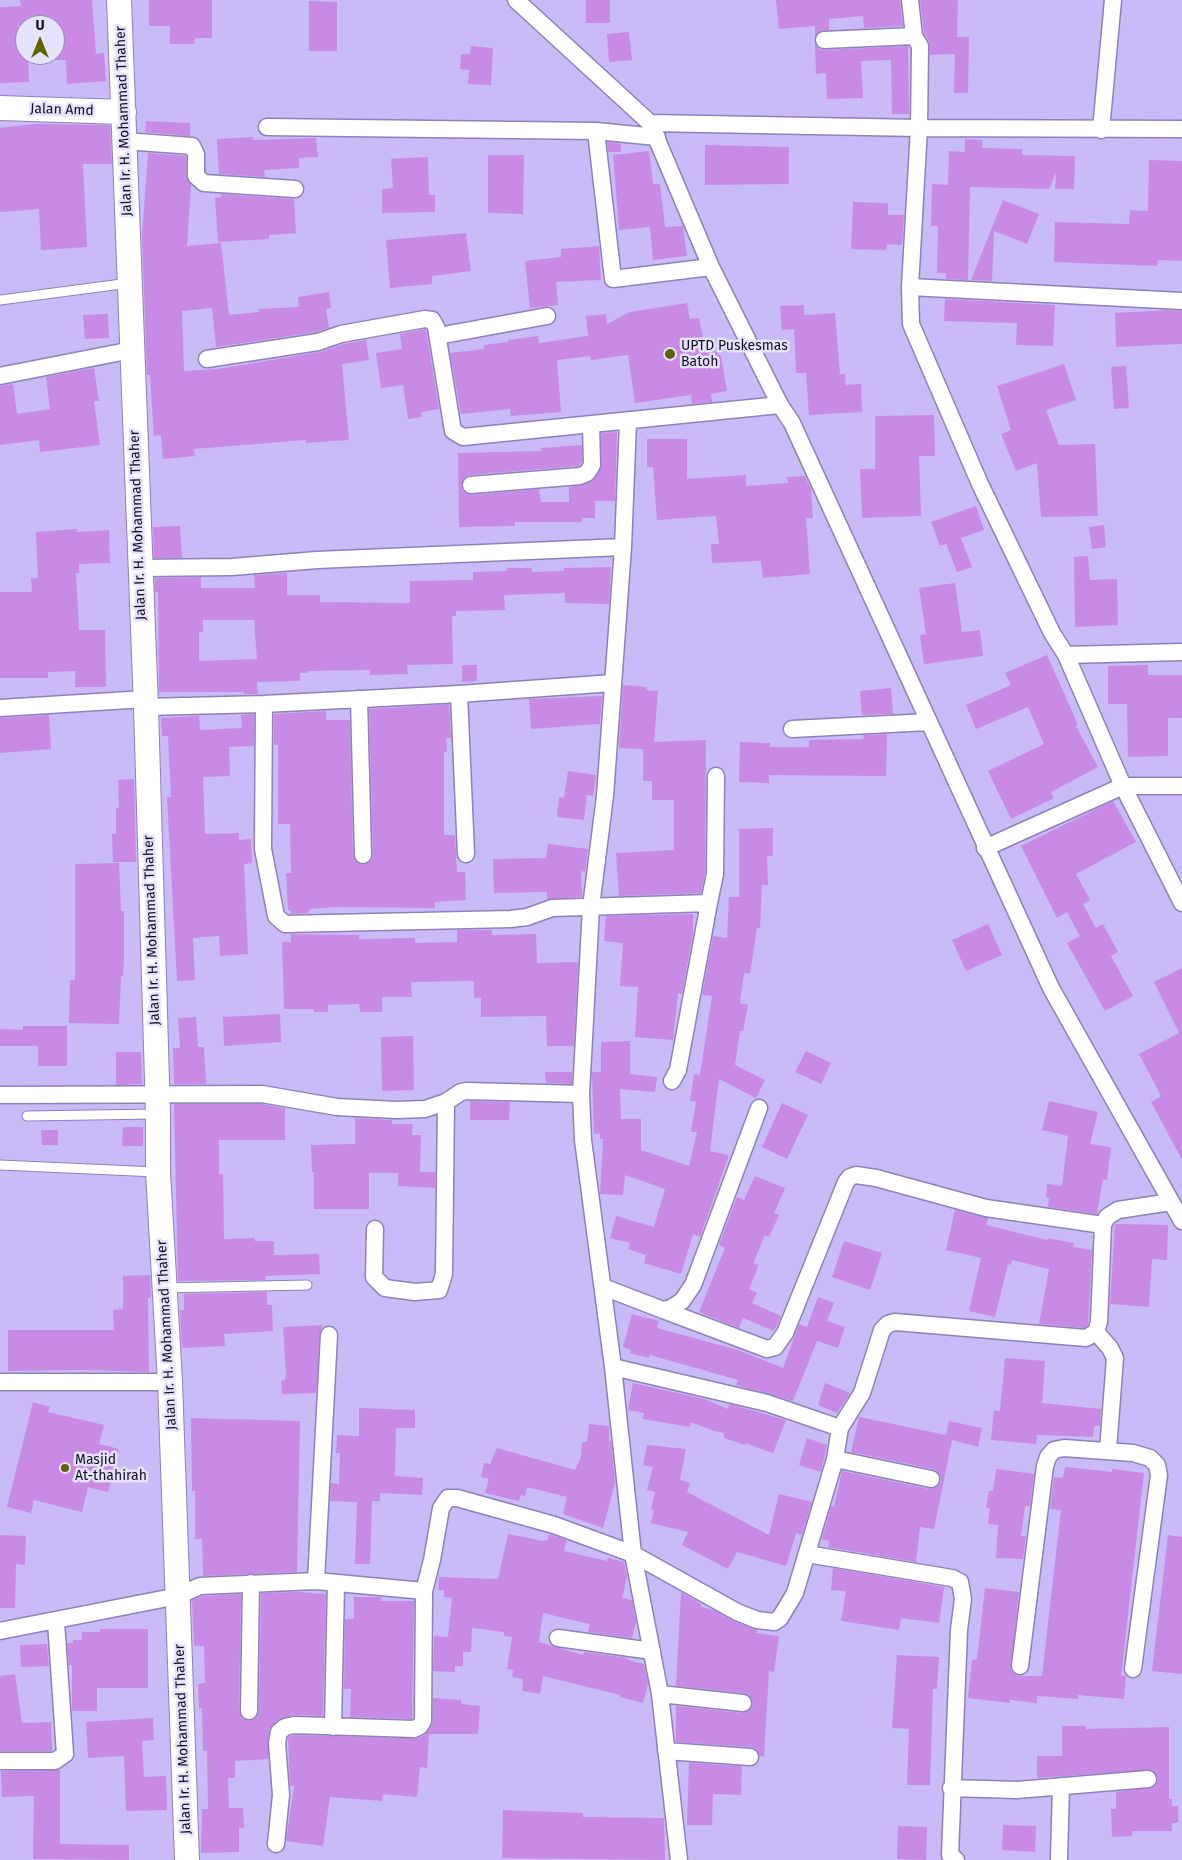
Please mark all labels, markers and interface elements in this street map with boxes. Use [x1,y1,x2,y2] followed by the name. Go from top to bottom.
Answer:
[15,15,65,65] north arrow
[35,17,45,34] text: U
[112,26,136,216] street label: Jalan Ir. H. Mohammad Thaher
[30,100,94,120] street label: Jalan Amd
[681,338,788,371] place label: UPTD Puskesmas Batoh
[663,347,677,361] marker: UPTD Puskesmas Batoh
[126,430,150,620] street label: Jalan Ir. H. Mohammad Thaher
[140,835,164,1025] street label: Jalan Ir. H. Mohammad Thaher
[154,1240,180,1430] street label: Jalan Ir. H. Mohammad Thaher
[75,1452,147,1484] place label: Masjid At-thahirah
[59,1462,71,1474] marker: Masjid At-thahirah
[171,1644,195,1834] street label: Jalan Ir. H. Mohammad Thaher

